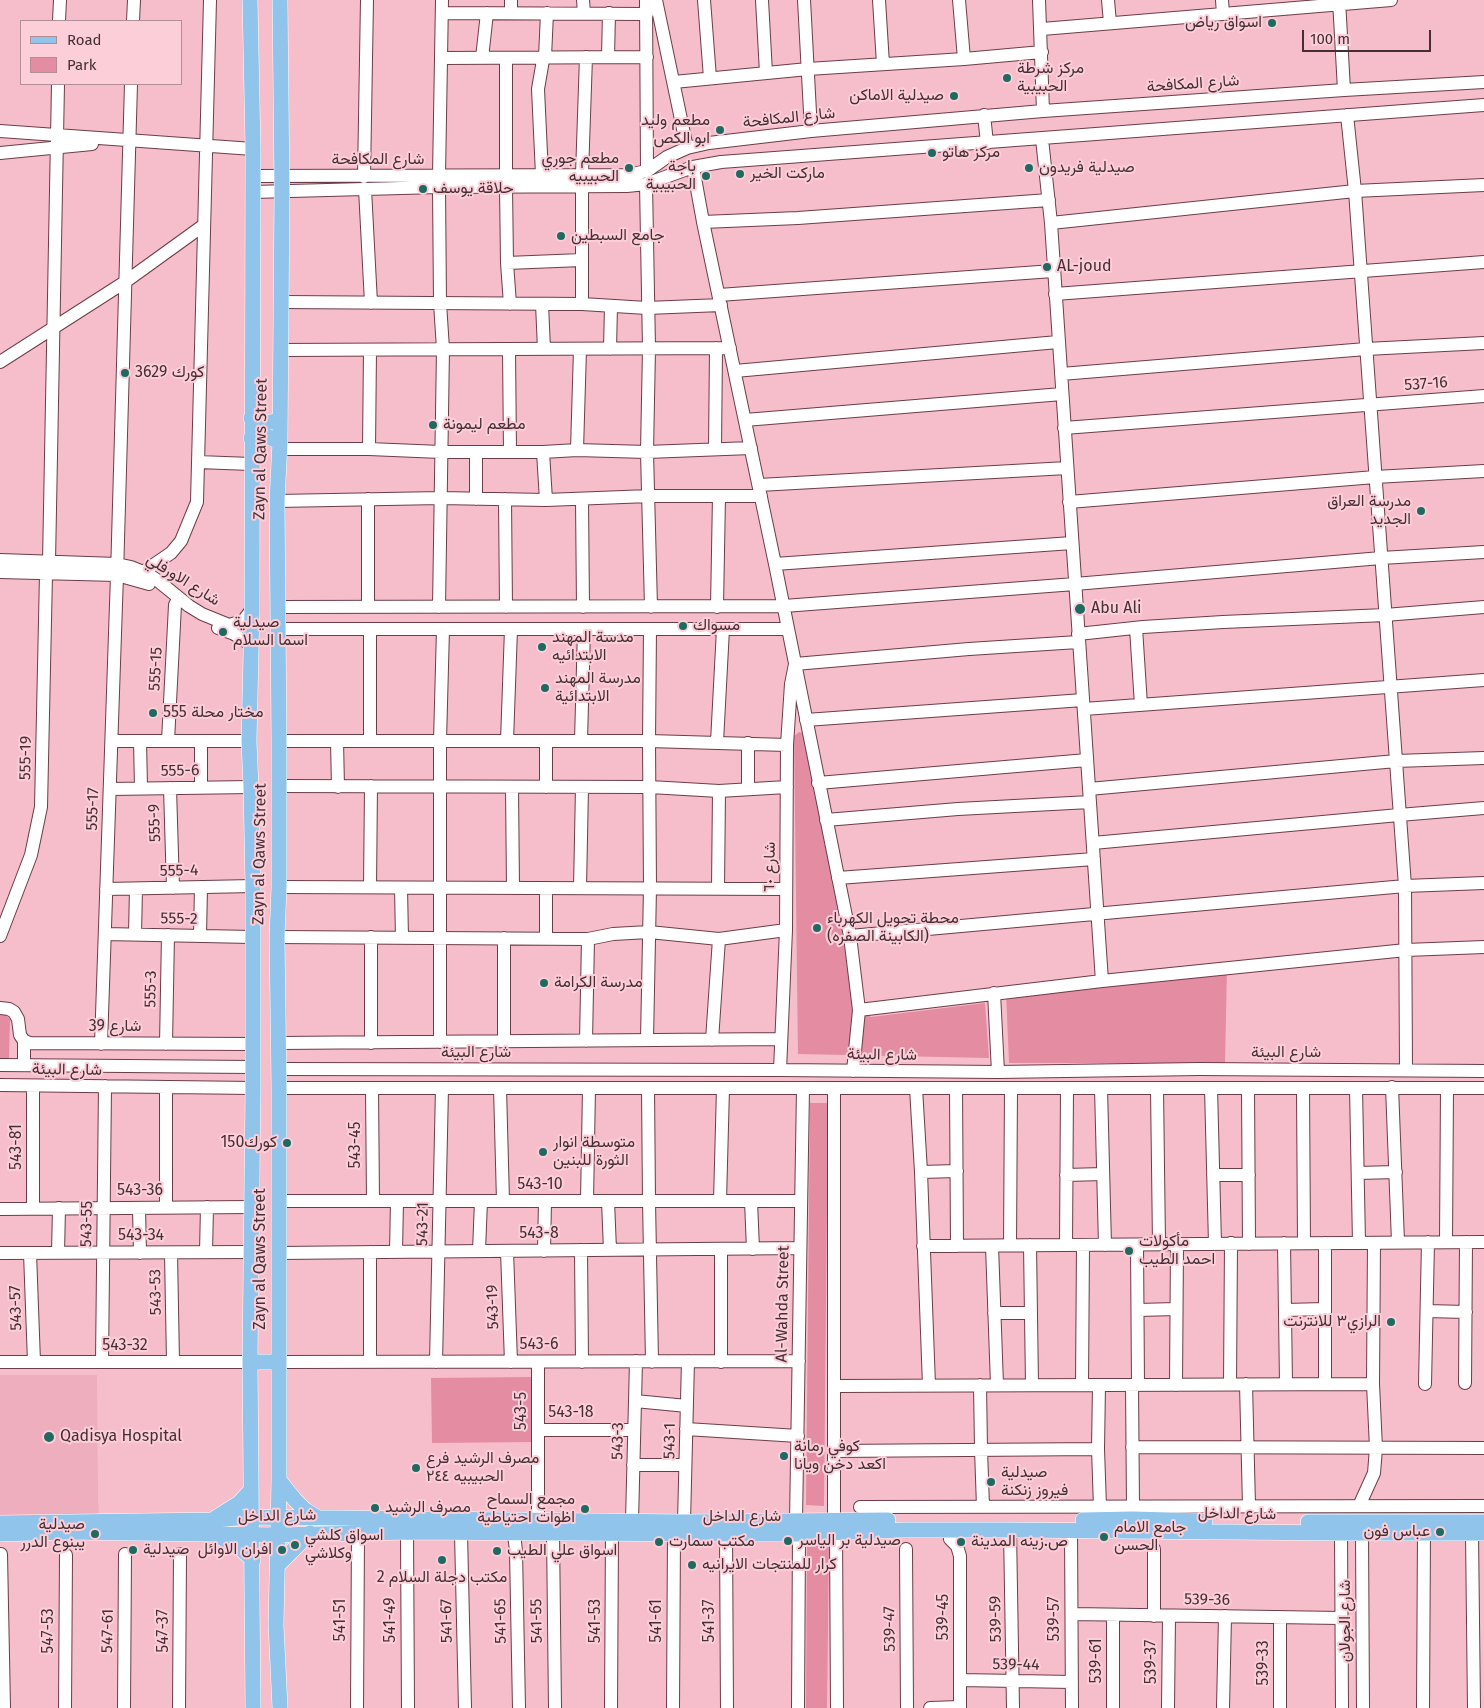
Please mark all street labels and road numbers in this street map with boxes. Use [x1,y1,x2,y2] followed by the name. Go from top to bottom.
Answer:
[1146,71,1240,97] street label: شارع المكافحة
[742,104,836,132] street label: شارع المكافحة
[332,150,424,170] street label: شارع المكافحة
[1404,373,1448,395] street label: 537-16
[250,378,272,520] street label: Zayn al Qaws Street
[143,550,223,610] street label: شارع الاورفلي
[145,646,167,692] street label: 555-15
[16,736,36,780] street label: 555-19
[160,761,200,781] street label: 555-6
[249,783,271,925] street label: Zayn al Qaws Street
[83,787,103,831] street label: 555-17
[145,803,165,843] street label: 555-9
[760,842,780,892] street label: شارع ٦٠
[159,861,199,881] street label: 555-4
[160,909,198,929] street label: 555-2
[141,970,161,1008] street label: 555-3
[89,1017,141,1037] street label: شارع 39
[441,1043,511,1063] street label: شارع البيئة
[1251,1043,1321,1063] street label: شارع البيئة
[847,1045,917,1065] street label: شارع البيئة
[32,1060,102,1080] street label: شارع البيئة
[346,1122,366,1168] street label: 543-45
[7,1124,27,1170] street label: 543-81
[517,1175,563,1195] street label: 543-10
[117,1181,163,1201] street label: 543-36
[251,1188,271,1330] street label: Zayn al Qaws Street
[77,1201,97,1247] street label: 543-55
[413,1202,433,1246] street label: 543-21
[519,1224,559,1244] street label: 543-8
[118,1226,164,1246] street label: 543-34
[772,1245,794,1363] street label: Al-Wahda Street
[146,1269,166,1315] street label: 543-53
[483,1284,503,1330] street label: 543-19
[6,1285,26,1331] street label: 543-57
[519,1335,559,1355] street label: 543-6
[102,1336,148,1356] street label: 543-32
[512,1392,532,1430] street label: 543-5
[548,1403,594,1423] street label: 543-18
[608,1422,628,1460] street label: 543-3
[660,1423,680,1459] street label: 543-1
[1198,1504,1276,1524] street label: شارع الداخل
[238,1506,316,1526] street label: شارع الداخل
[703,1507,781,1527] street label: شارع الداخل
[1336,1580,1356,1662] street label: شارع الجولان
[1184,1590,1230,1610] street label: 539-36
[934,1594,954,1640] street label: 539-45
[986,1596,1006,1642] street label: 539-59
[1045,1596,1065,1642] street label: 539-57
[381,1597,401,1643] street label: 541-49
[491,1598,511,1644] street label: 541-65
[527,1598,547,1644] street label: 541-55
[331,1599,351,1641] street label: 541-51
[437,1599,457,1643] street label: 541-67
[586,1599,606,1643] street label: 541-53
[647,1599,667,1643] street label: 541-61
[700,1599,720,1643] street label: 541-37
[880,1606,900,1652] street label: 539-47
[39,1608,59,1654] street label: 547-53
[98,1609,118,1653] street label: 547-61
[154,1609,174,1653] street label: 547-37
[1087,1638,1107,1684] street label: 539-61
[1142,1640,1162,1684] street label: 539-37
[1254,1640,1274,1686] street label: 539-33
[992,1655,1040,1675] street label: 539-44

